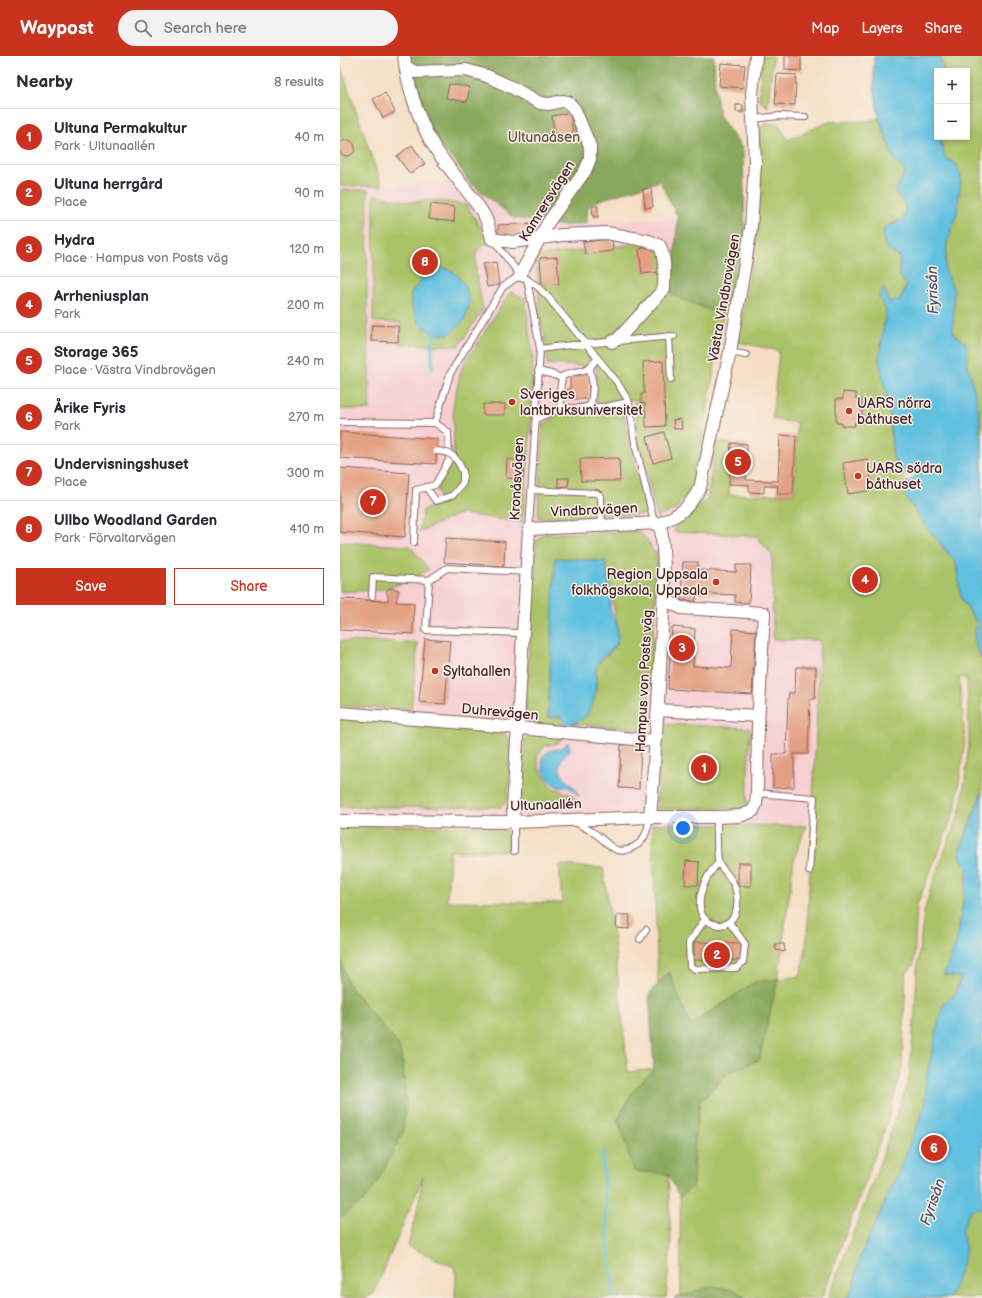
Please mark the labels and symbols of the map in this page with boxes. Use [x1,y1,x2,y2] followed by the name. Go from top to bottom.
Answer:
[508,129,580,146] park label: Ultunaåsen
[515,157,579,245] street label: Kamrersvägen
[704,232,744,363] street label: Västra Vindbrovägen
[412,247,438,277] pin: 8
[923,265,943,315] water label: Fyrisån
[520,386,643,419] place label: Sveriges lantbruksuniversitet
[857,395,931,428] place label: UARS nörra båthuset
[507,397,517,407] marker: Sveriges lantbruksuniversitet
[844,406,854,416] marker: UARS nörra båthuset
[506,437,528,521] street label: Kronåsvägen
[725,447,751,477] pin: 5
[866,460,942,493] place label: UARS södra båthuset
[853,471,863,481] marker: UARS södra båthuset
[360,487,386,517] pin: 7
[550,499,638,521] street label: Vindbrovägen
[852,565,878,595] pin: 4
[572,566,708,599] place label: Region Uppsala folkhögskola, Uppsala
[711,577,721,587] marker: Region Uppsala folkhögskola, Uppsala
[632,609,656,753] street label: Hampus von Posts väg
[669,633,695,663] pin: 3
[443,663,511,680] place label: Syltahallen
[430,666,440,676] marker: Syltahallen
[461,700,539,724] street label: Duhrevägen
[691,753,717,783] pin: 1
[510,795,582,815] street label: Ultunaallén
[673,818,693,838] your location
[704,940,730,970] pin: 2
[921,1133,947,1163] pin: 6
[916,1176,950,1228] water label: Fyrisån

